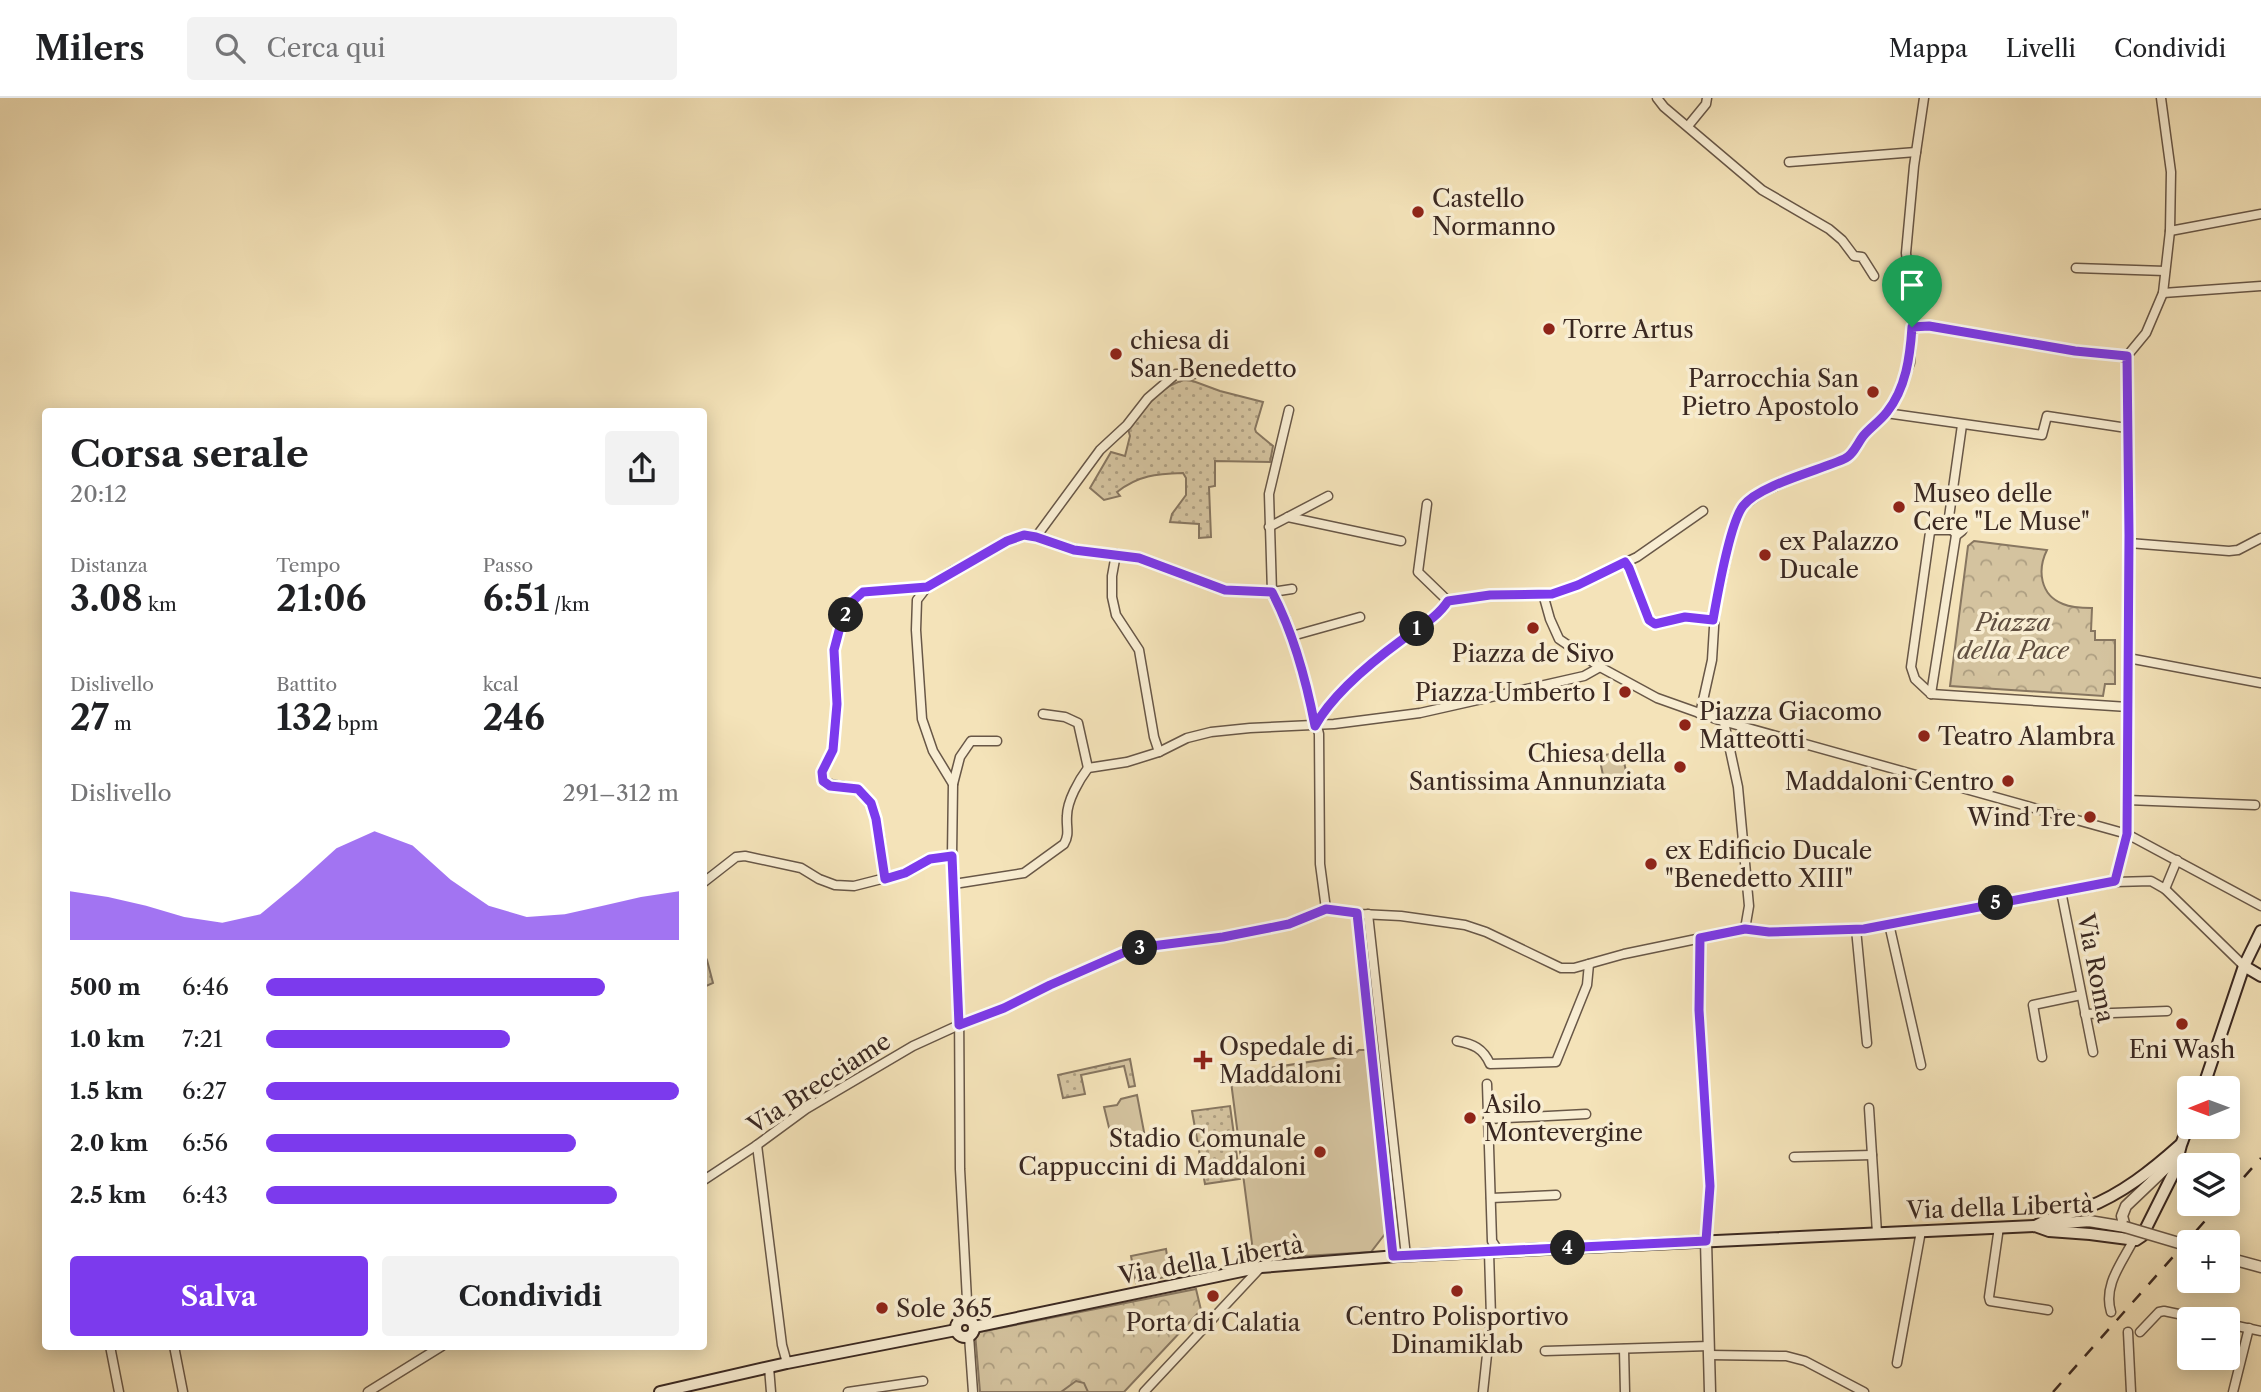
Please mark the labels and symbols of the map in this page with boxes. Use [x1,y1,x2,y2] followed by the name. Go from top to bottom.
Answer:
[1432,184,1556,241] place label: Castello Normanno
[1410,204,1426,220] marker: Castello Normanno
[1882,255,1942,327] pin
[1563,315,1694,344] place label: Torre Artus
[1541,321,1557,337] marker: Torre Artus
[1130,326,1297,383] place label: chiesa di San Benedetto
[1108,346,1124,362] marker: chiesa di San Benedetto
[1681,364,1859,421] place label: Parrocchia San Pietro Apostolo
[1865,384,1881,400] marker: Parrocchia San Pietro Apostolo
[1913,479,2090,536] place label: Museo delle Cere "Le Muse"
[1891,499,1907,515] marker: Museo delle Cere "Le Muse"
[1779,527,1899,584] place label: ex Palazzo Ducale
[1757,547,1773,563] marker: ex Palazzo Ducale
[828,598,864,632] pin: 2
[1957,608,2070,665] park label: Piazza della Pace
[1400,612,1434,646] pin: 1
[1525,620,1541,636] marker: Piazza de Sivo
[1452,639,1614,668] place label: Piazza de Sivo
[1415,678,1611,707] place label: Piazza Umberto I
[1617,684,1633,700] marker: Piazza Umberto I
[1699,697,1882,754] place label: Piazza Giacomo Matteotti
[1677,717,1693,733] marker: Piazza Giacomo Matteotti
[1938,722,2116,751] place label: Teatro Alambra
[1916,728,1932,744] marker: Teatro Alambra
[1409,739,1666,796] place label: Chiesa della Santissima Annunziata
[1672,759,1688,775] marker: Chiesa della Santissima Annunziata
[1785,767,1994,796] place label: Maddaloni Centro
[2000,773,2016,789] marker: Maddaloni Centro
[1966,803,2076,832] place label: Wind Tre
[2082,809,2098,825] marker: Wind Tre
[1665,836,1872,893] place label: ex Edificio Ducale "Benedetto XIII"
[1643,856,1659,872] marker: ex Edificio Ducale "Benedetto XIII"
[1979,886,2014,920] pin: 5
[2071,910,2121,1025] street label: Via Roma
[1122,930,1158,966] pin: 3
[2174,1016,2190,1032] marker: Eni Wash
[741,1026,896,1140] street label: Via Brecciame
[1219,1032,1354,1089] place label: Ospedale di Maddaloni
[2129,1035,2235,1064] place label: Eni Wash
[1193,1050,1213,1070] marker: Ospedale di Maddaloni
[2177,1076,2240,1139] north arrow
[1483,1090,1643,1147] place label: Asilo Montevergine
[1462,1110,1478,1126] marker: Asilo Montevergine
[1018,1124,1306,1181] place label: Stadio Comunale Cappuccini di Maddaloni
[1312,1144,1328,1160] marker: Stadio Comunale Cappuccini di Maddaloni
[1905,1189,2094,1225] street label: Via della Libertà
[1116,1229,1306,1291] street label: Via della Libertà
[1550,1230,1586,1266] pin: 4
[1449,1283,1465,1299] marker: Centro Polisportivo Dinamiklab
[1205,1288,1221,1304] marker: Porta di Calatia
[896,1294,992,1323] place label: Sole 365
[874,1300,890,1316] marker: Sole 365
[1345,1302,1569,1359] place label: Centro Polisportivo Dinamiklab
[1125,1308,1301,1337] place label: Porta di Calatia

